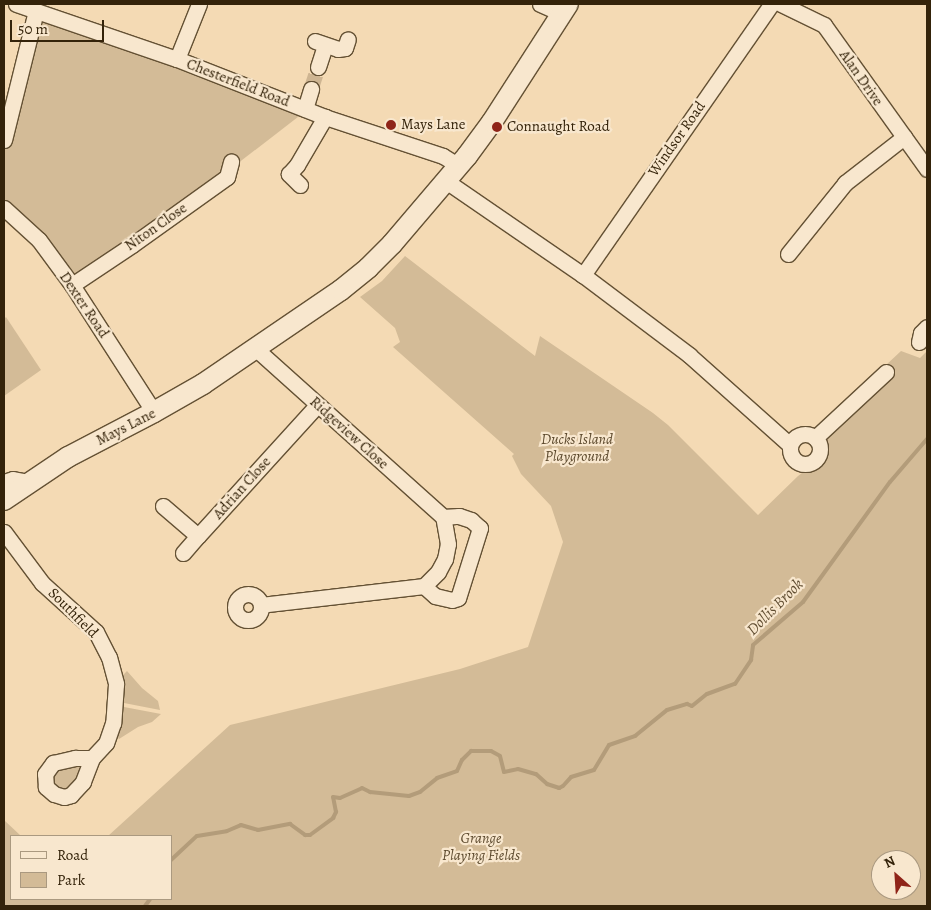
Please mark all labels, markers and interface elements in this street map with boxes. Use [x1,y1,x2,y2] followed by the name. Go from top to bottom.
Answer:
[12,10,106,42] scale bar
[18,19,48,39] text: 50 m
[835,47,887,109] street label: Alan Drive
[184,55,292,111] street label: Chesterfield Road
[645,98,709,180] street label: Windsor Road
[401,116,465,134] place label: Mays Lane
[507,118,610,136] place label: Connaught Road
[385,119,397,131] marker: Mays Lane
[491,121,503,133] marker: Connaught Road
[121,199,191,255] street label: Niton Close
[55,269,113,341] street label: Dexter Road
[306,393,392,473] street label: Ridgeview Close
[93,404,159,450] street label: Mays Lane
[541,430,613,465] park label: Ducks Island Playground
[209,453,275,523] street label: Adrian Close
[743,575,807,639] water label: Dollis Brook
[44,584,102,642] street label: Southfield
[442,829,520,864] park label: Grange Playing Fields
[10,835,172,900] legend
[57,845,88,865] text: Road
[871,850,921,900] north arrow
[881,851,898,873] text: N
[57,870,85,890] text: Park

